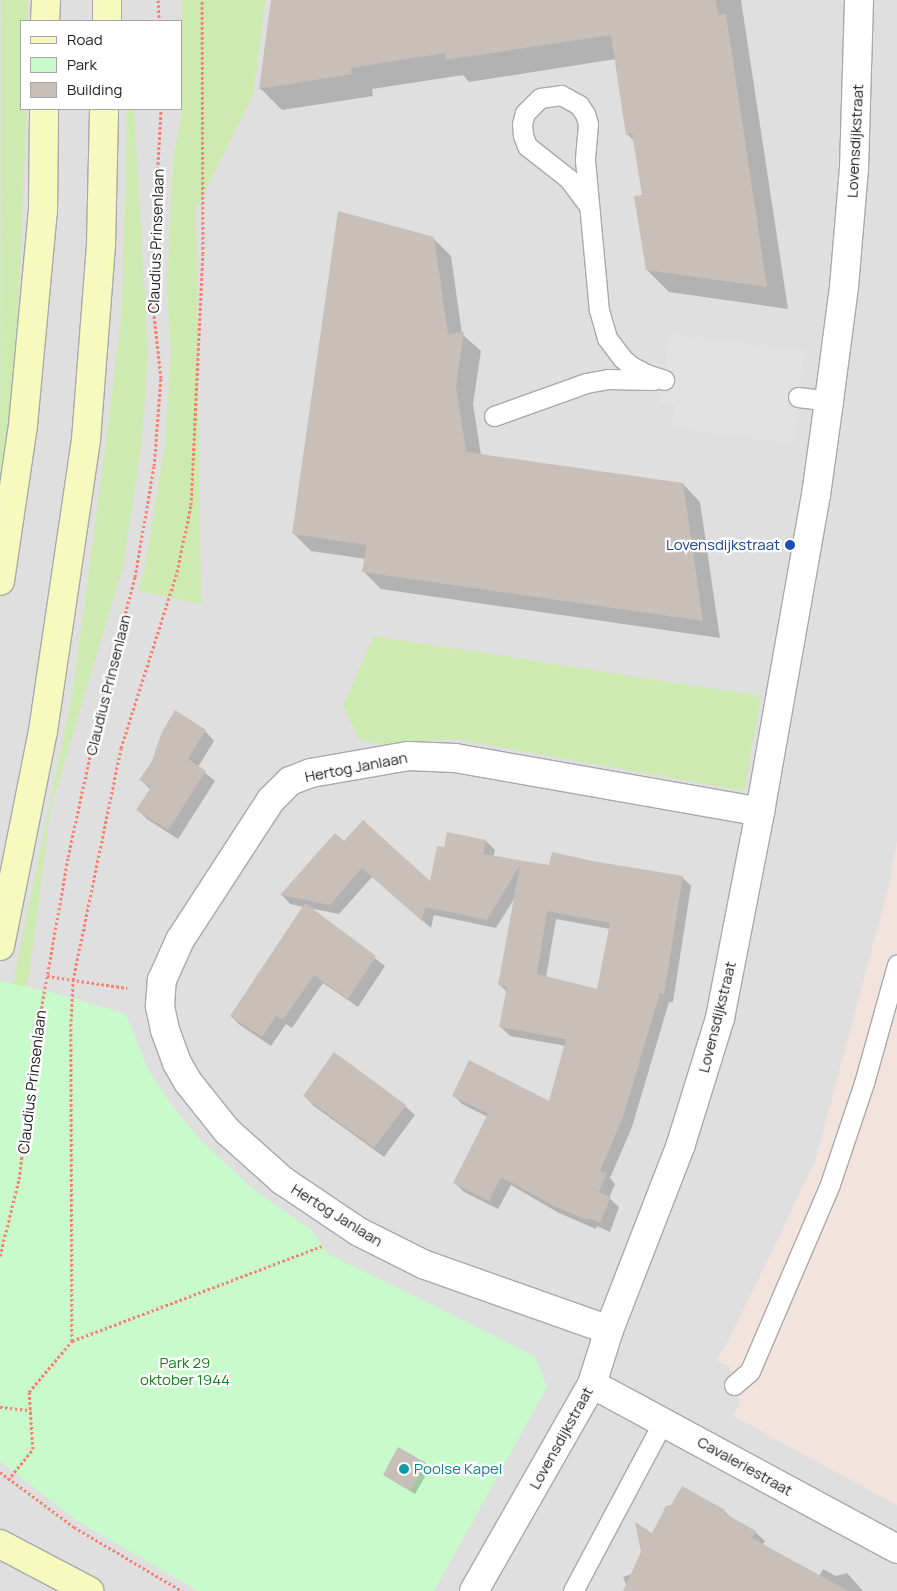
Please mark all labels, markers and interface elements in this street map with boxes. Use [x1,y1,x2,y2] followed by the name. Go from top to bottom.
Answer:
[20,20,182,110] legend
[67,29,103,50] text: Road
[67,54,97,75] text: Park
[67,79,122,100] text: Building
[843,84,867,198] street label: Lovensdijkstraat
[144,168,168,314] street label: Claudius Prinsenlaan
[666,536,780,554] place label: Lovensdijkstraat
[784,539,796,551] marker: Lovensdijkstraat
[82,613,134,757] street label: Claudius Prinsenlaan
[303,748,409,786] street label: Hertog Janlaan
[694,960,740,1074] street label: Lovensdijkstraat
[14,1009,50,1155] street label: Claudius Prinsenlaan
[288,1180,386,1250] street label: Hertog Janlaan
[140,1353,230,1388] park label: Park 29 oktober 1944
[525,1384,597,1492] street label: Lovensdijkstraat
[694,1432,796,1500] street label: Cavaleriestraat
[414,1460,502,1478] place label: Poolse Kapel
[398,1463,410,1475] marker: Poolse Kapel

